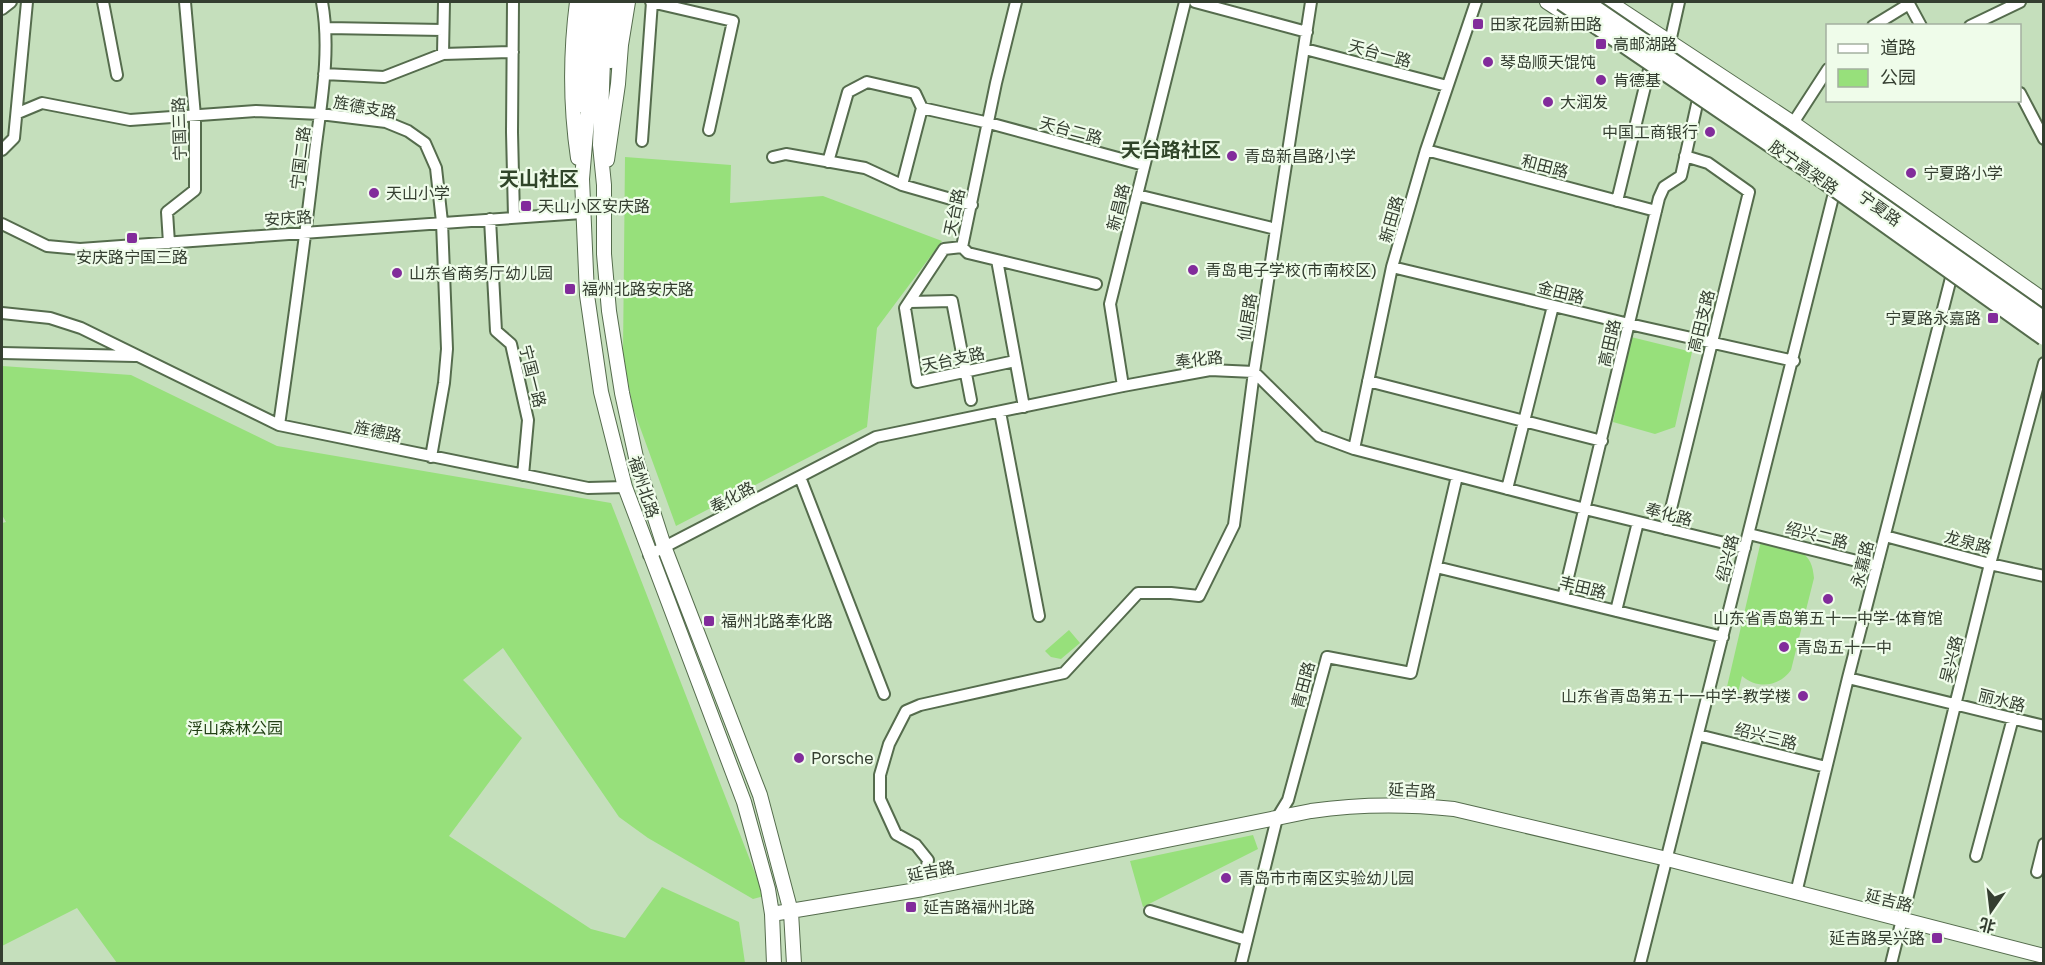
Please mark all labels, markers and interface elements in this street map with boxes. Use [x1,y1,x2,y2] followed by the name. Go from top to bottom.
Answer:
[1490,14,1602,34] place label: 田家花园新田路
[1471,17,1485,31] marker: 田家花园新田路
[1826,24,2021,102] legend
[1613,34,1677,54] place label: 高邮湖路
[1346,35,1414,71] street label: 天台一路
[1880,36,1916,58] text: 道路
[1594,37,1608,51] marker: 高邮湖路
[1500,52,1596,72] place label: 琴岛顺天馄饨
[1481,55,1495,69] marker: 琴岛顺天馄饨
[1880,66,1916,88] text: 公园
[1613,70,1661,90] place label: 肯德基
[1594,73,1608,87] marker: 肯德基
[332,92,398,122] street label: 旌德支路
[1560,92,1608,112] place label: 大润发
[1541,95,1555,109] marker: 大润发
[168,97,190,161] street label: 宁国三路
[1037,112,1105,148] street label: 天台二路
[1602,122,1698,142] place label: 中国工商银行
[286,125,314,191] street label: 宁国二路
[1703,125,1717,139] marker: 中国工商银行
[1765,136,1843,198] street label: 胶宁高架路
[1121,137,1221,161] district label: 天台路社区
[1244,146,1356,166] place label: 青岛新昌路小学
[1225,149,1239,163] marker: 青岛新昌路小学
[1519,150,1571,182] street label: 和田路
[1923,163,2003,183] place label: 宁夏路小学
[499,166,579,190] district label: 天山社区
[1904,166,1918,180] marker: 宁夏路小学
[1102,181,1134,233] street label: 新昌路
[386,183,450,203] place label: 天山小学
[367,186,381,200] marker: 天山小学
[939,186,969,238] street label: 天台路
[1855,186,1905,230] street label: 宁夏路
[1375,193,1407,245] street label: 新田路
[538,196,650,216] place label: 天山小区安庆路
[519,199,533,213] marker: 天山小区安庆路
[263,206,313,230] street label: 安庆路
[125,231,139,245] marker: 安庆路宁国三路
[76,247,188,267] place label: 安庆路宁国三路
[1205,260,1377,280] place label: 青岛电子学校(市南校区)
[409,263,553,283] place label: 山东省商务厅幼儿园
[1186,263,1200,277] marker: 青岛电子学校(市南校区)
[390,266,404,280] marker: 山东省商务厅幼儿园
[1535,276,1587,308] street label: 金田路
[582,279,694,299] place label: 福州北路安庆路
[563,282,577,296] marker: 福州北路安庆路
[1684,288,1718,354] street label: 高田支路
[1233,292,1261,342] street label: 仙居路
[1885,308,1981,328] place label: 宁夏路永嘉路
[1986,311,2000,325] marker: 宁夏路永嘉路
[1594,317,1624,369] street label: 高田路
[516,343,550,409] street label: 宁国一路
[920,343,986,375] street label: 天台支路
[1174,347,1224,371] street label: 奉化路
[352,416,404,446] street label: 旌德路
[625,453,663,521] street label: 福州北路
[706,477,758,517] street label: 奉化路
[1643,498,1695,530] street label: 奉化路
[1784,518,1850,552] street label: 绍兴二路
[1942,526,1994,558] street label: 龙泉路
[1711,532,1743,584] street label: 绍兴路
[1846,538,1878,590] street label: 永嘉路
[1557,571,1609,603] street label: 丰田路
[1821,592,1835,606] marker: 山东省青岛第五十一中学-体育馆
[1713,608,1943,628] place label: 山东省青岛第五十一中学-体育馆
[721,611,833,631] place label: 福州北路奉化路
[702,614,716,628] marker: 福州北路奉化路
[1935,633,1967,685] street label: 吴兴路
[1796,637,1892,657] place label: 青岛五十一中
[1777,640,1791,654] marker: 青岛五十一中
[1287,659,1319,711] street label: 青田路
[1976,684,2028,716] street label: 丽水路
[1561,686,1791,706] place label: 山东省青岛第五十一中学-教学楼
[1796,689,1810,703] marker: 山东省青岛第五十一中学-教学楼
[187,718,283,738] park label: 浮山森林公园
[1733,719,1799,753] street label: 绍兴三路
[811,748,873,768] place label: Porsche
[792,751,806,765] marker: Porsche
[1388,779,1436,801] street label: 延吉路
[906,857,956,885] street label: 延吉路
[1238,868,1414,888] place label: 青岛市市南区实验幼儿园
[1219,871,1233,885] marker: 青岛市市南区实验幼儿园
[1961,881,2021,941] north arrow
[1863,884,1915,916] street label: 延吉路
[923,897,1035,917] place label: 延吉路福州北路
[904,900,918,914] marker: 延吉路福州北路
[1977,914,1998,937] text: 北
[1829,928,1925,948] place label: 延吉路吴兴路
[1930,931,1944,945] marker: 延吉路吴兴路

